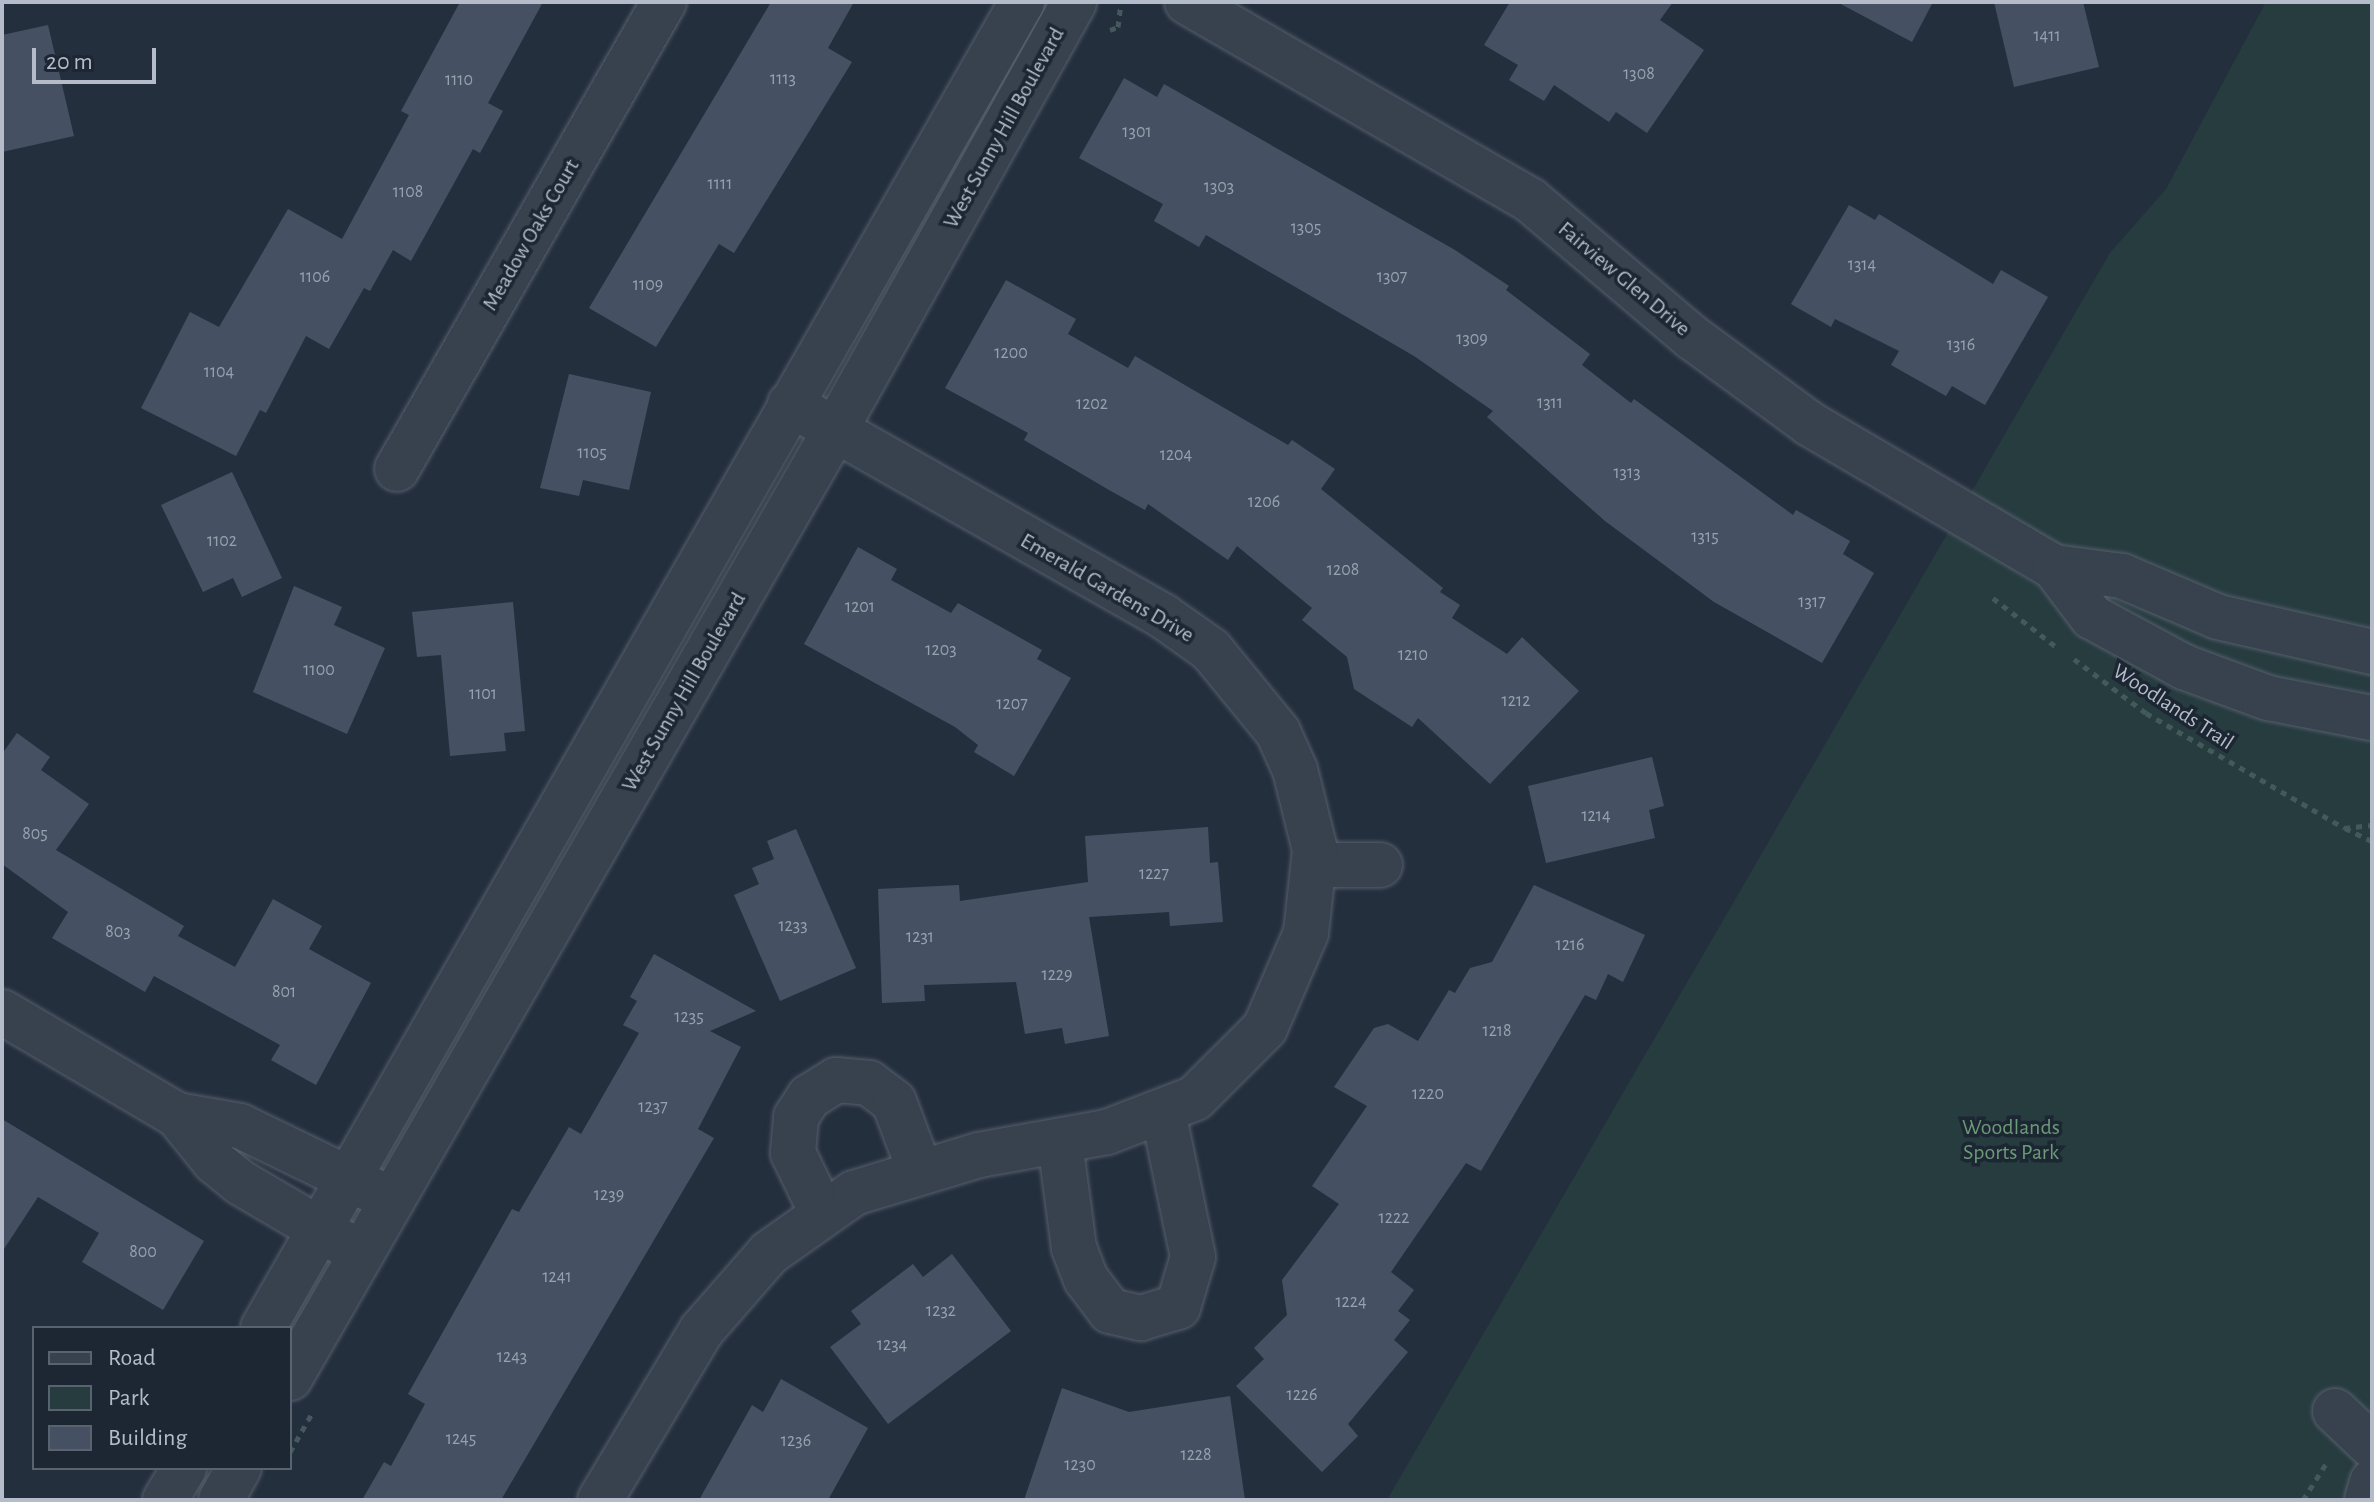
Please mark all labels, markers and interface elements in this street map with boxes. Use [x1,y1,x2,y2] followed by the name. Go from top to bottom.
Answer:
[938,23,1070,233] street label: West Sunny Hill Boulevard
[2033,25,2061,47] house number: 1411
[36,32,160,82] scale bar
[46,50,93,74] text: 20 m
[1623,63,1655,85] house number: 1308
[770,68,796,90] house number: 1113
[445,69,473,91] house number: 1110
[1122,121,1152,143] house number: 1301
[477,155,585,315] street label: Meadow Oaks Court
[708,173,732,195] house number: 1111
[1204,176,1234,198] house number: 1303
[393,181,423,203] house number: 1108
[1553,216,1695,342] street label: Fairview Glen Drive
[1291,217,1321,239] house number: 1305
[1848,254,1876,276] house number: 1314
[300,266,330,288] house number: 1106
[1377,266,1407,288] house number: 1307
[633,274,663,296] house number: 1109
[1456,328,1488,350] house number: 1309
[1947,334,1975,356] house number: 1316
[994,342,1028,364] house number: 1200
[204,361,234,383] house number: 1104
[1537,392,1563,414] house number: 1311
[1076,393,1108,415] house number: 1202
[577,442,607,464] house number: 1105
[1160,444,1192,466] house number: 1204
[1613,462,1641,484] house number: 1313
[1248,491,1280,513] house number: 1206
[1691,526,1719,548] house number: 1315
[1016,528,1198,648] street label: Emerald Gardens Drive
[207,530,237,552] house number: 1102
[1327,559,1359,581] house number: 1208
[616,588,752,796] street label: West Sunny Hill Boulevard
[1798,591,1826,613] house number: 1317
[845,596,875,618] house number: 1201
[925,639,957,661] house number: 1203
[1398,644,1428,666] house number: 1210
[2108,658,2238,756] street label: Woodlands Trail
[303,659,335,681] house number: 1100
[469,683,497,705] house number: 1101
[1502,690,1530,712] house number: 1212
[996,693,1028,715] house number: 1207
[1581,805,1611,827] house number: 1214
[22,823,48,845] house number: 805
[1139,863,1169,885] house number: 1227
[778,915,808,937] house number: 1233
[105,921,131,943] house number: 803
[906,926,934,948] house number: 1231
[1555,934,1585,956] house number: 1216
[1041,964,1073,986] house number: 1229
[272,981,296,1003] house number: 801
[674,1006,704,1028] house number: 1235
[1482,1020,1512,1042] house number: 1218
[1412,1083,1444,1105] house number: 1220
[638,1096,668,1118] house number: 1237
[1962,1114,2060,1166] park label: Woodlands Sports Park
[594,1184,624,1206] house number: 1239
[1379,1207,1409,1229] house number: 1222
[129,1241,157,1263] house number: 800
[542,1266,572,1288] house number: 1241
[1335,1291,1367,1313] house number: 1224
[926,1300,956,1322] house number: 1232
[32,1326,292,1470] legend
[877,1334,907,1356] house number: 1234
[108,1346,156,1370] text: Road
[497,1346,527,1368] house number: 1243
[1286,1384,1318,1406] house number: 1226
[108,1386,149,1410] text: Park
[108,1426,187,1450] text: Building
[446,1428,476,1450] house number: 1245
[781,1430,811,1452] house number: 1236
[1180,1444,1212,1466] house number: 1228
[1064,1454,1096,1476] house number: 1230

